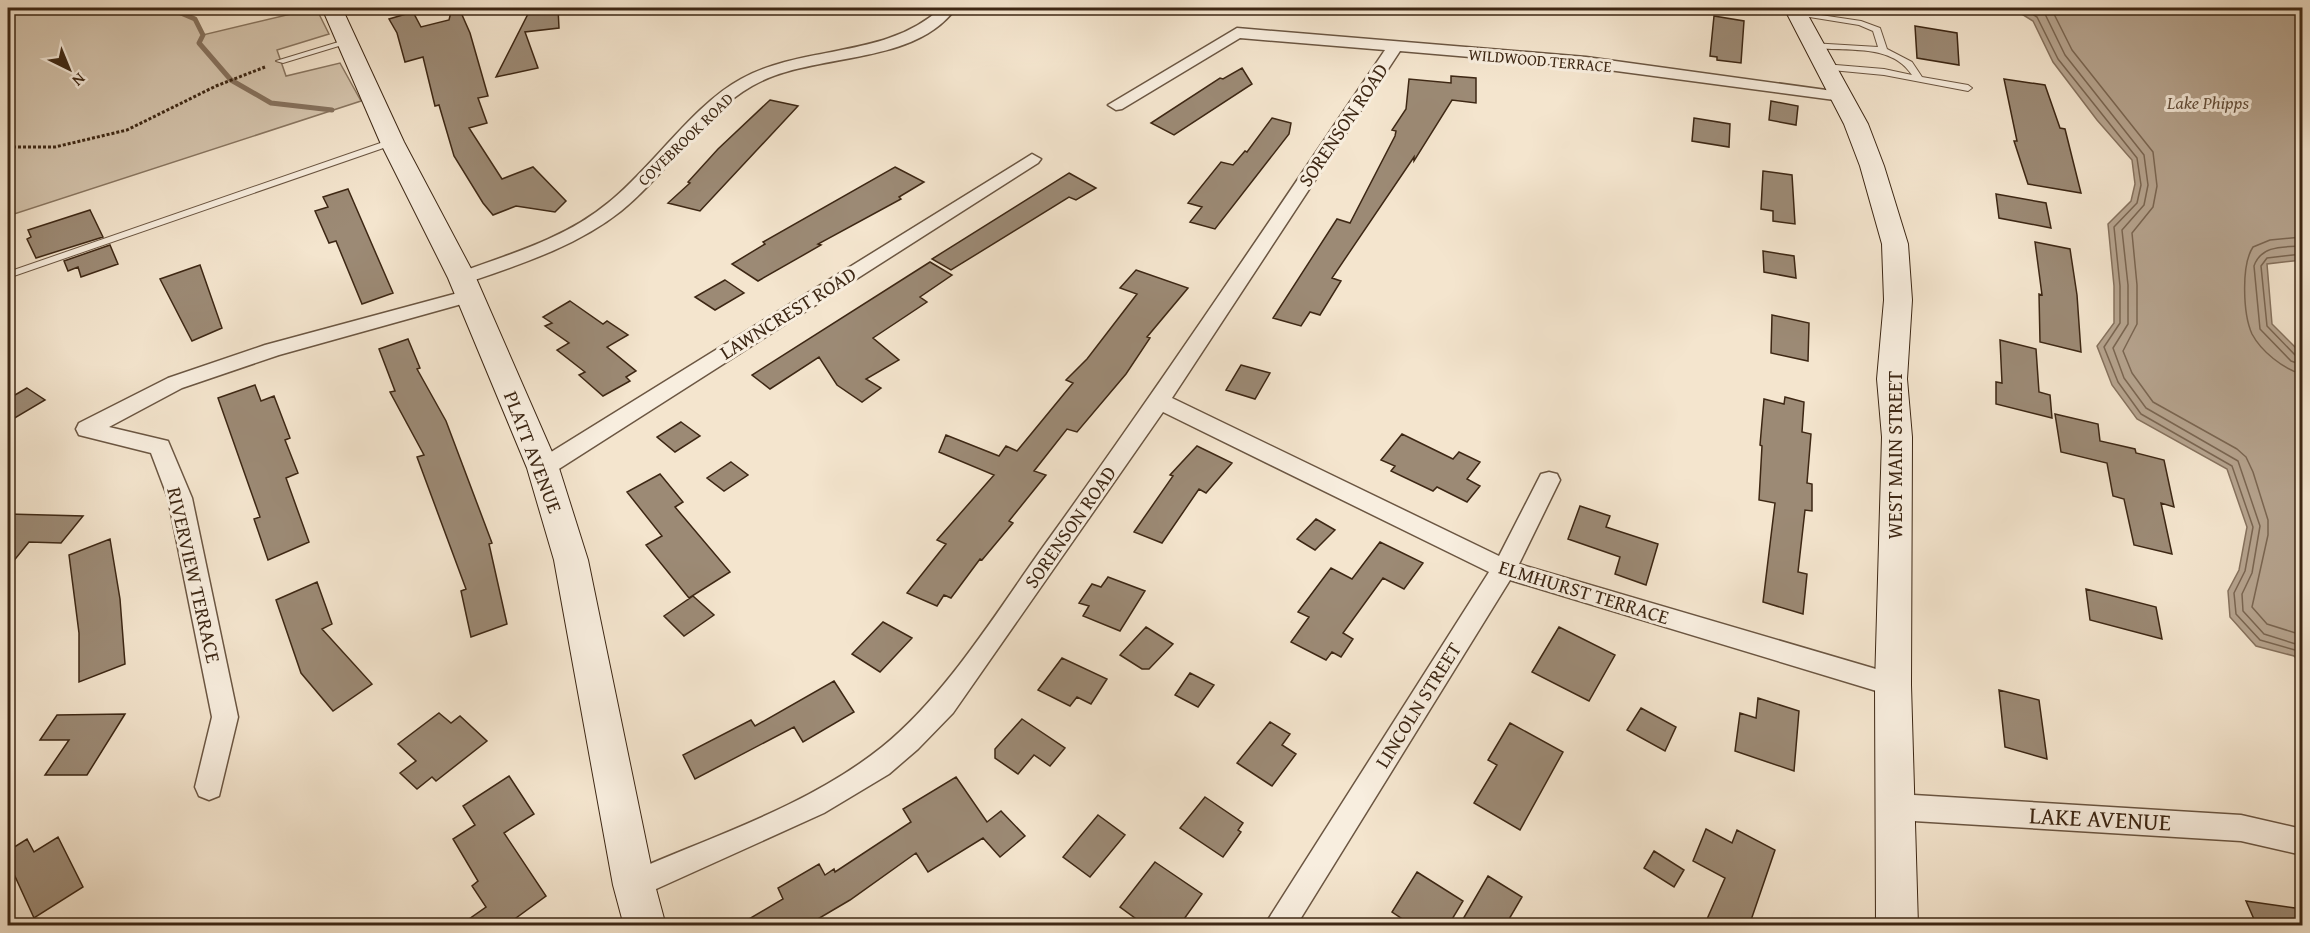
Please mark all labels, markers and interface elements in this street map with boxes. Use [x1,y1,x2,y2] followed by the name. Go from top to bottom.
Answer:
[39,39,99,99] north arrow
[1467,42,1613,78] street label: WILDWOOD TERRACE
[1290,57,1395,192] street label: SORENSON ROAD
[67,68,91,93] text: N
[632,87,739,191] street label: COVEBROOK ROAD
[2166,89,2249,116] water label: Lake Phipps
[714,259,862,366] street label: LAWNCREST ROAD
[1880,371,1909,539] street label: WEST MAIN STREET
[497,387,570,517] street label: PLATT AVENUE
[1017,460,1123,594] street label: SORENSON ROAD
[160,484,229,666] street label: RIVERVIEW TERRACE
[1495,552,1673,631] street label: ELMHURST TERRACE
[1367,636,1468,773] street label: LINCOLN STREET
[2028,797,2172,840] street label: LAKE AVENUE

